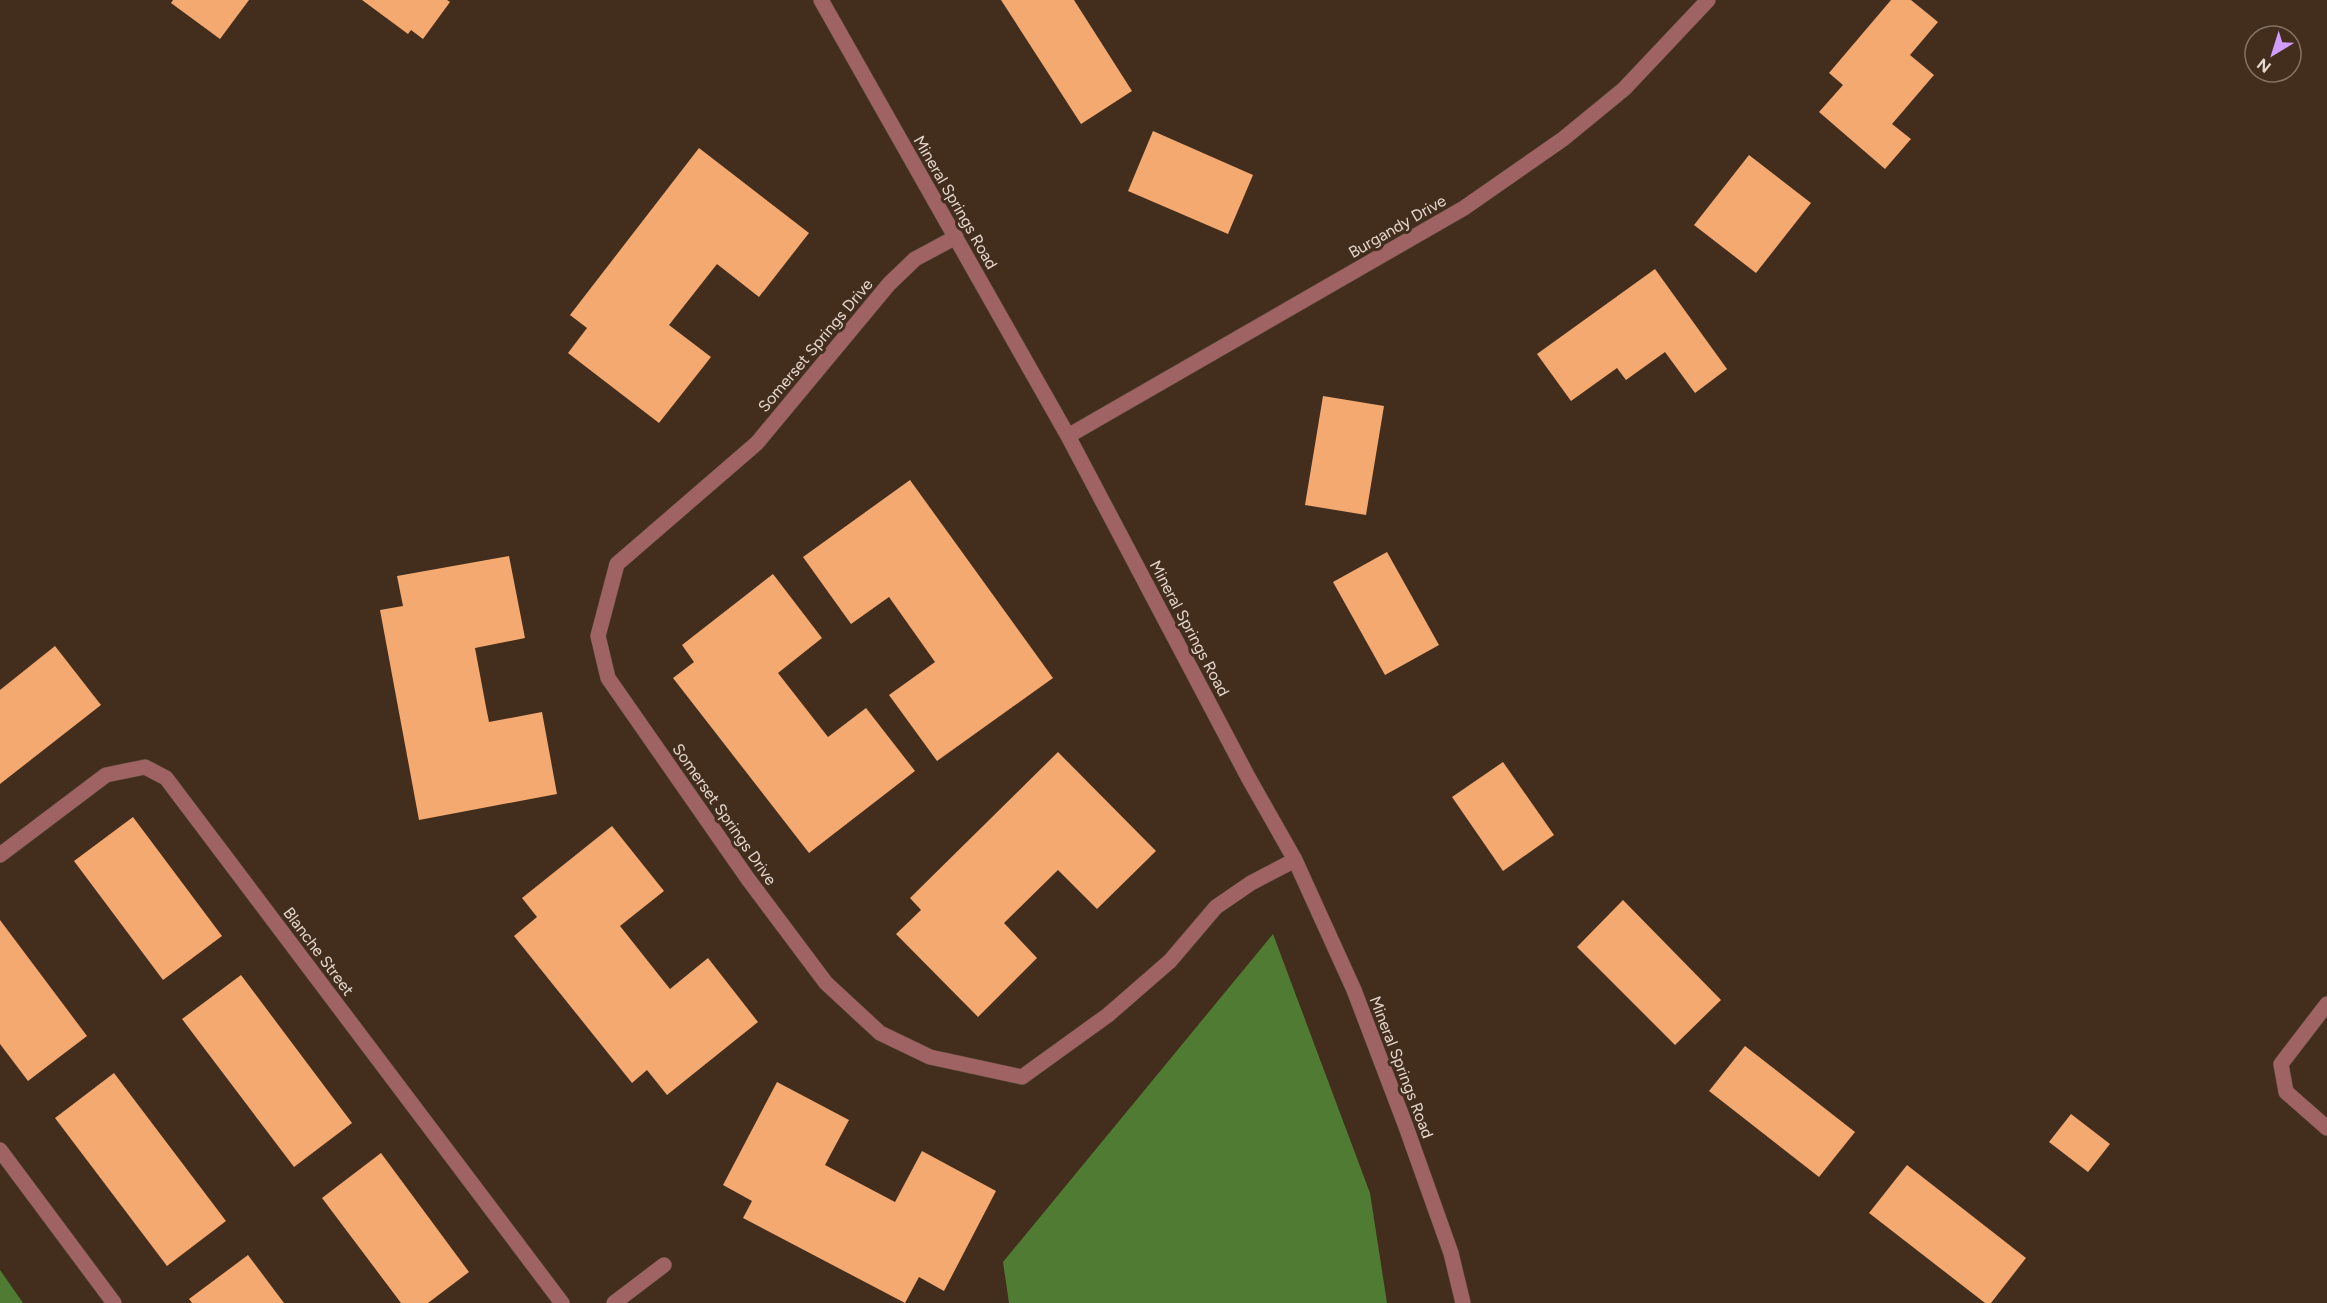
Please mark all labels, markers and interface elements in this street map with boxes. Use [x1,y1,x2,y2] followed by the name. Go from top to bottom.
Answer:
[2243,24,2303,84] north arrow
[2253,54,2275,77] text: N
[910,132,1002,272] street label: Mineral Springs Road
[1345,191,1450,262] street label: Burgandy Drive
[754,275,877,416] street label: Somerset Springs Drive
[1146,557,1233,699] street label: Mineral Springs Road
[669,740,781,889] street label: Somerset Springs Drive
[279,903,358,999] street label: Blanche Street
[1366,993,1437,1141] street label: Mineral Springs Road

